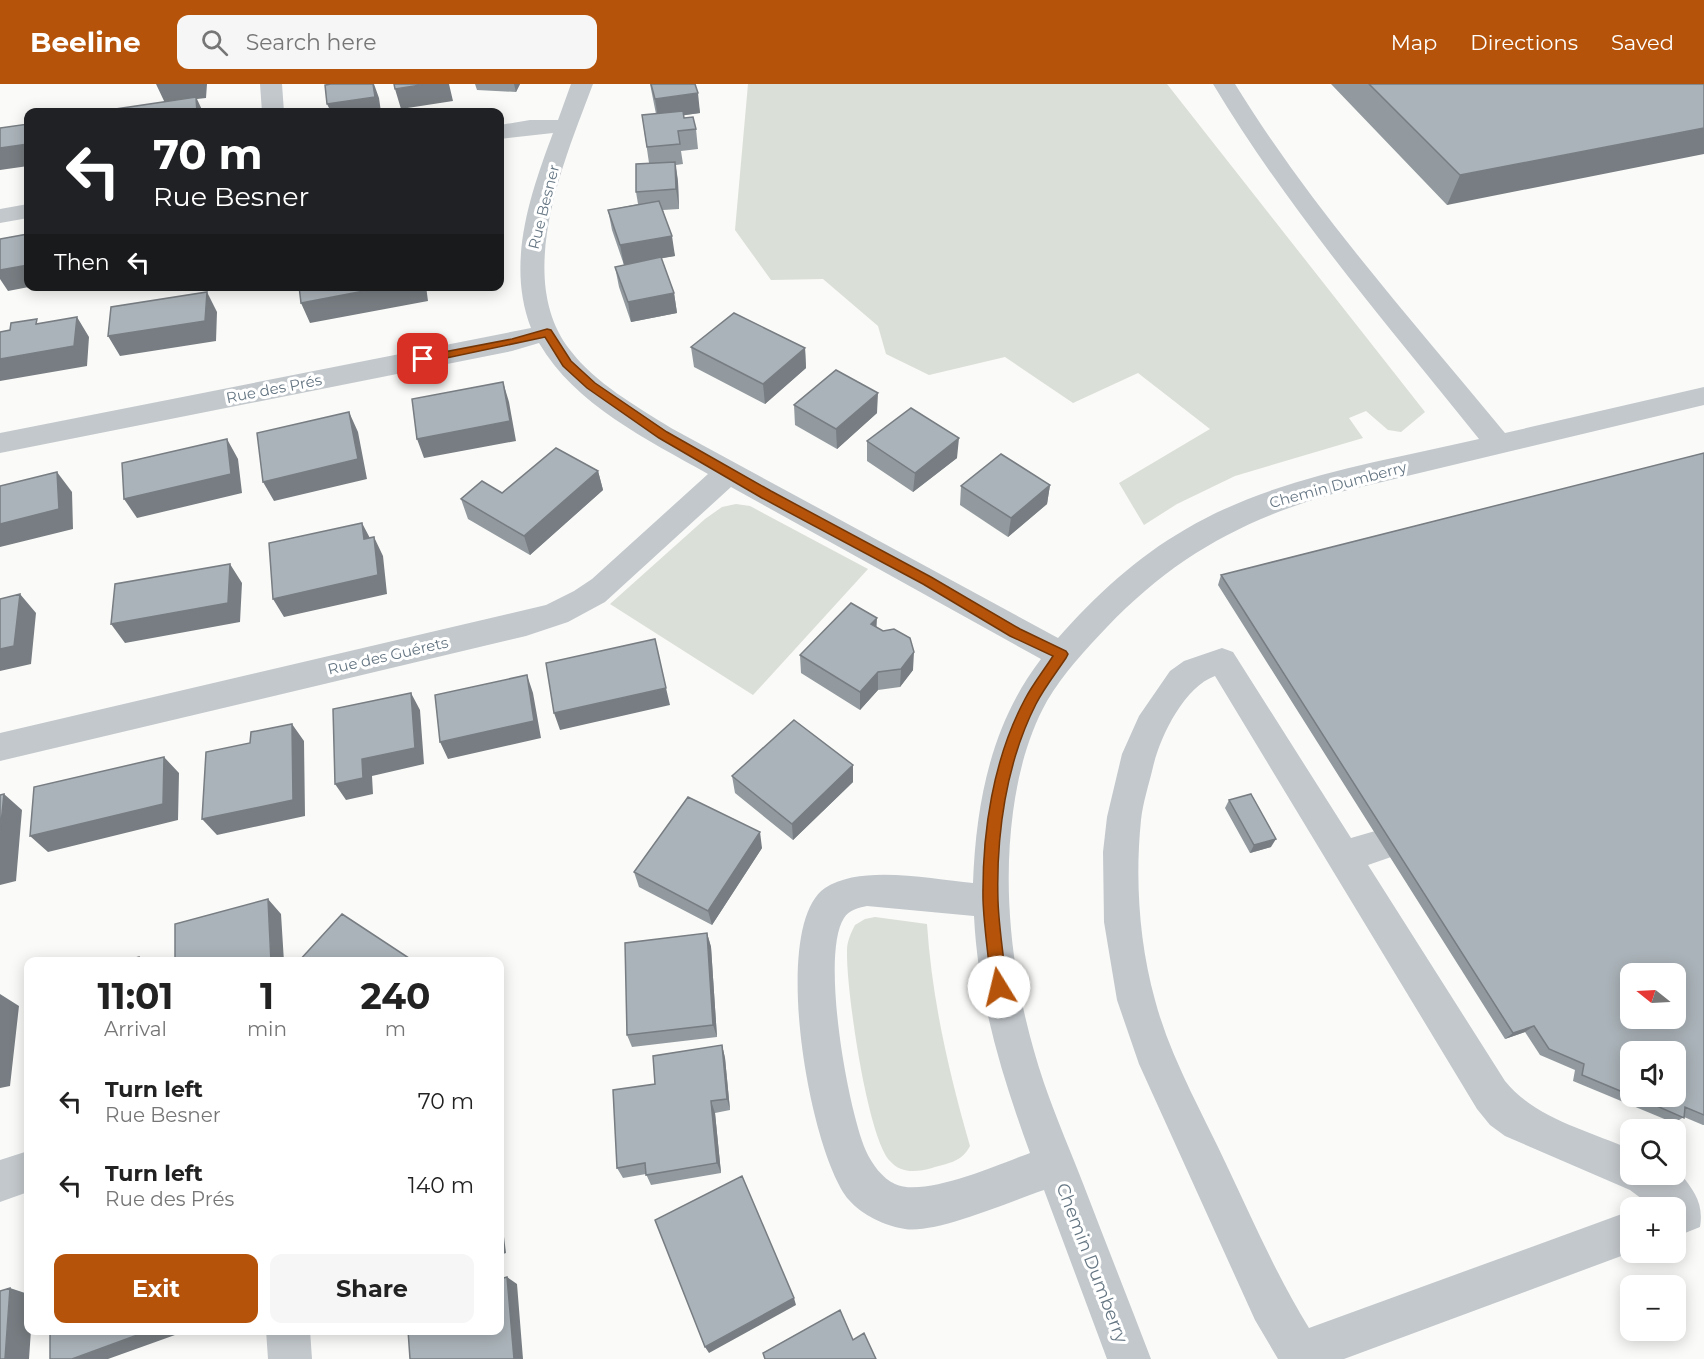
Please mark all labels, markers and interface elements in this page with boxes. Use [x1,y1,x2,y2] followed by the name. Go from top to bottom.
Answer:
[177,15,597,69] search box
[30,25,141,59] text: Beeline
[198,26,231,59] icon: search
[246,29,377,56] text: Search here
[1391,30,1437,55] text: Map
[1470,30,1578,55] text: Directions
[1611,30,1674,55] text: Saved
[153,128,263,180] text: 70 m
[54,132,132,210] icon: left
[524,162,563,251] street label: Rue Besner
[153,180,309,213] text: Rue Besner
[122,246,155,279] icon: left
[54,249,110,276] text: Then
[397,333,448,384] pin
[406,342,439,375] icon: arrive
[224,370,323,407] street label: Rue des Prés
[1267,457,1409,512] street label: Chemin Dumberry
[326,632,450,679] street label: Rue des Guérets
[967,955,1031,1019] position arrow
[1620,963,1686,1029] north arrow
[1620,963,1686,1341] map controls
[97,974,173,1018] text: 11:01
[260,974,274,1018] text: 1
[360,974,431,1018] text: 240
[104,1017,167,1041] text: Arrival
[247,1017,287,1041] text: min
[385,1017,406,1041] text: m
[1620,1041,1686,1107] button: sound
[105,1076,203,1103] text: Turn left
[54,1085,87,1118] icon: left
[418,1088,474,1115] text: 70 m
[105,1103,221,1127] text: Rue Besner
[1620,1119,1686,1185] button: search
[105,1160,203,1187] text: Turn left
[54,1169,87,1202] icon: left
[408,1172,474,1199] text: 140 m
[1051,1180,1133,1346] street label: Chemin Dumberry
[105,1187,234,1211] text: Rue des Prés
[1620,1197,1686,1263] button: +
[54,1254,258,1323] button: Exit
[270,1254,474,1323] button: Share
[1620,1275,1686,1341] button: −

